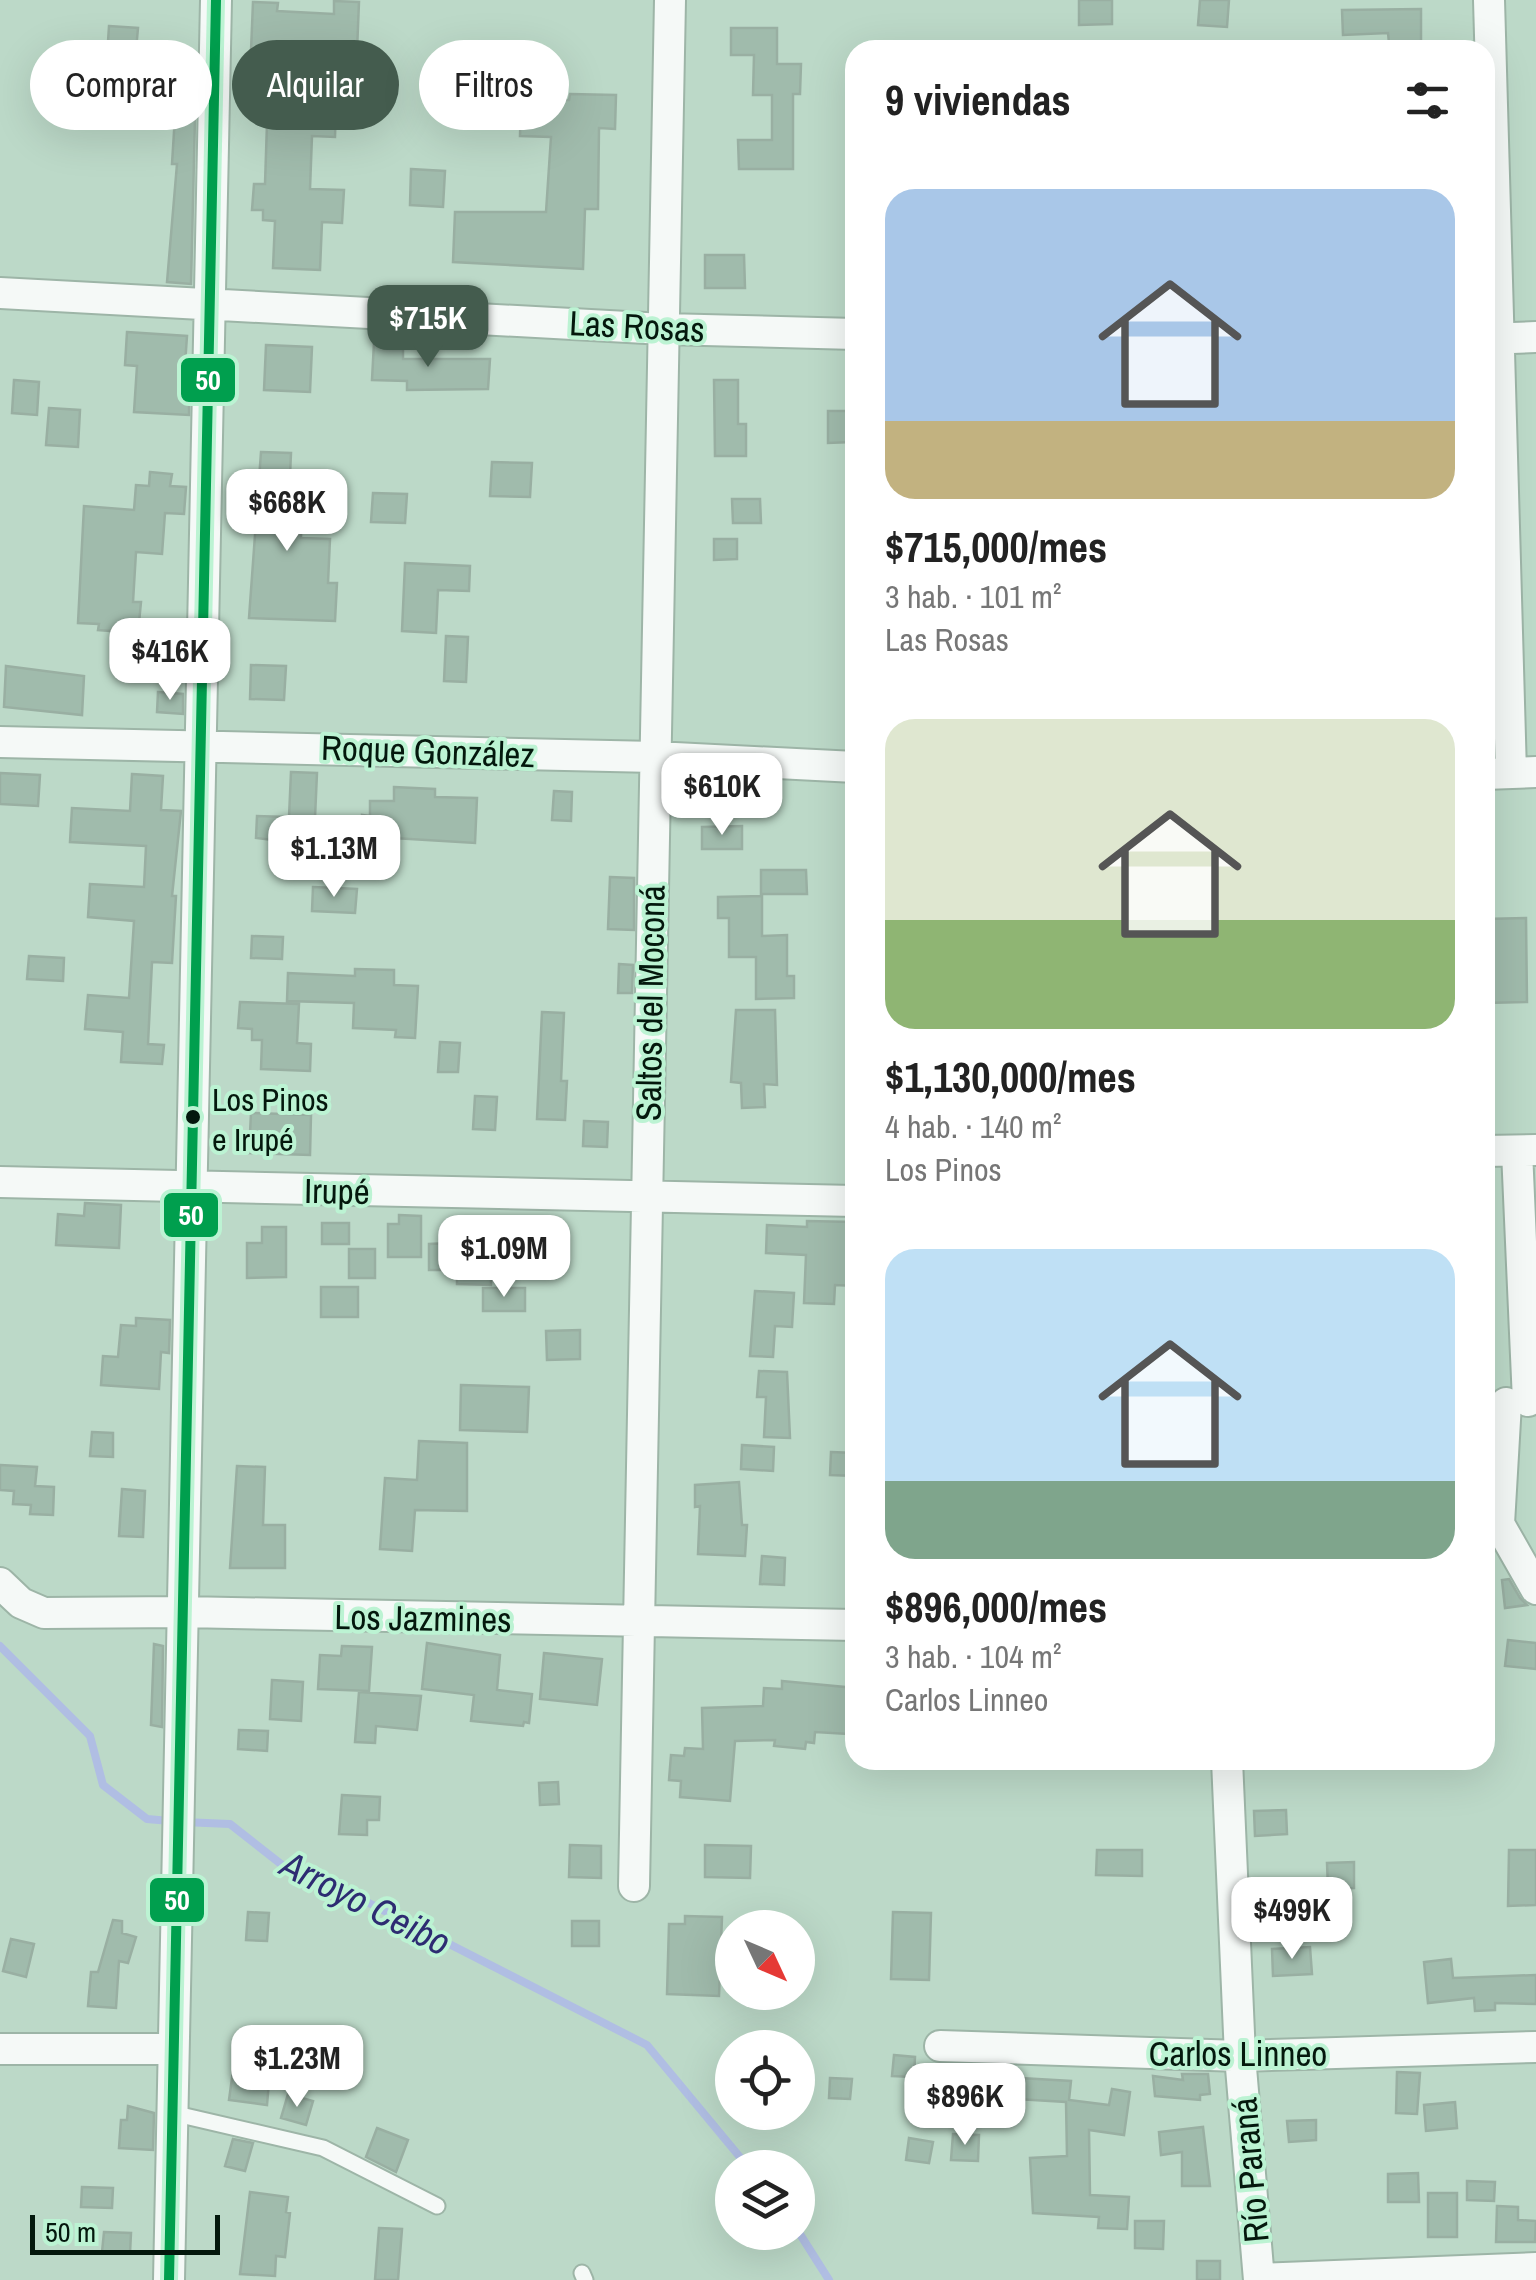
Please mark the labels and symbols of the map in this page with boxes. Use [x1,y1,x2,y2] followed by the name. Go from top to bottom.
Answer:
[358,285,498,370] pin: $715K
[568,299,706,353] street label: Las Rosas
[179,356,237,404] line badge: 50
[195,361,221,399] text: 50
[217,469,357,554] pin: $668K
[100,618,240,703] pin: $416K
[320,724,536,778] street label: Roque González
[652,753,792,838] pin: $610K
[253,815,415,900] pin: $1.13M
[624,885,676,1121] street label: Saltos del Moconá
[212,1078,329,1161] place label: Los Pinos e Irupé
[183,1107,203,1127] marker: Los Pinos e Irupé
[304,1167,370,1215] street label: Irupé
[162,1191,220,1239] line badge: 50
[178,1196,204,1234] text: 50
[423,1215,585,1300] pin: $1.09M
[334,1593,512,1643] street label: Los Jazmines
[271,1838,459,1967] water label: Arroyo Ceibo
[148,1876,206,1924] line badge: 50
[1222,1877,1362,1962] pin: $499K
[164,1881,190,1919] text: 50
[715,1910,815,2010] north arrow
[216,2025,378,2110] pin: $1.23M
[1149,2030,1327,2077] street label: Carlos Linneo
[895,2063,1035,2148] pin: $896K
[1220,2096,1280,2244] street label: Río Paraná
[30,2210,220,2254] scale bar

